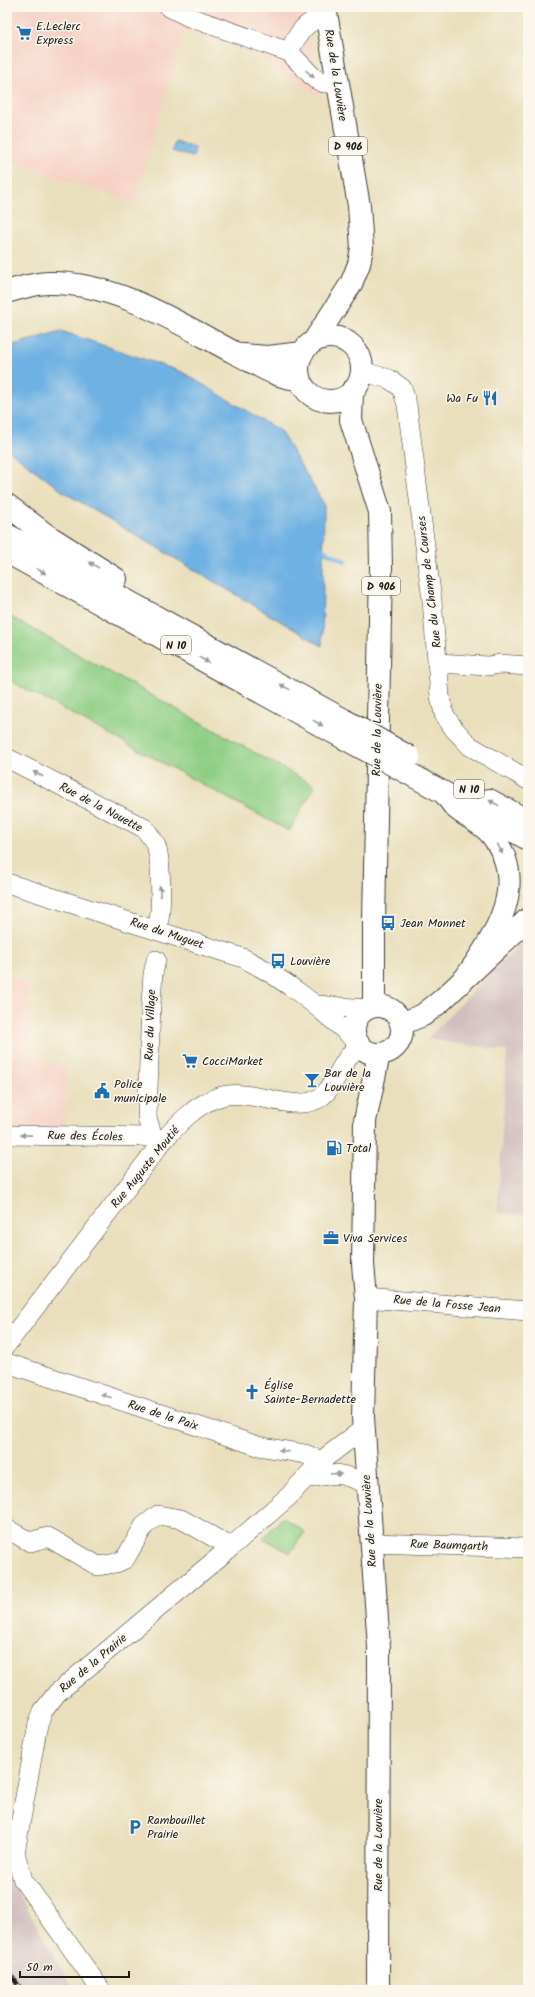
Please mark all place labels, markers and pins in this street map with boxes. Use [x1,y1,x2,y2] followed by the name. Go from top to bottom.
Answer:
[36,17,81,50] place label: E.Leclerc Express
[15,24,33,42] supermarket icon: E.Leclerc Express
[446,389,478,408] place label: Wa Fu
[481,389,499,407] restaurant icon: Wa Fu
[379,914,397,932] bus stop icon: Jean Monnet
[400,914,466,933] place label: Jean Monnet
[269,952,287,970] bus stop icon: Louvière
[290,952,331,971] place label: Louvière
[181,1052,199,1070] supermarket icon: CocciMarket
[202,1052,263,1071] place label: CocciMarket
[324,1064,371,1097] place label: Bar de la Louvière
[303,1071,321,1089] bar icon: Bar de la Louvière
[114,1075,167,1108] place label: Police municipale
[93,1082,111,1100] public building icon: Police municipale
[325,1139,343,1157] fuel station icon: Total
[346,1139,371,1158] place label: Total
[322,1229,340,1247] office icon: Viva Services
[343,1229,407,1248] place label: Viva Services
[264,1376,357,1409] place label: Église Sainte-Bernadette
[243,1383,261,1401] church icon: Église Sainte-Bernadette
[147,1811,206,1844] place label: Rambouillet Prairie
[126,1818,144,1836] parking icon: Rambouillet Prairie

